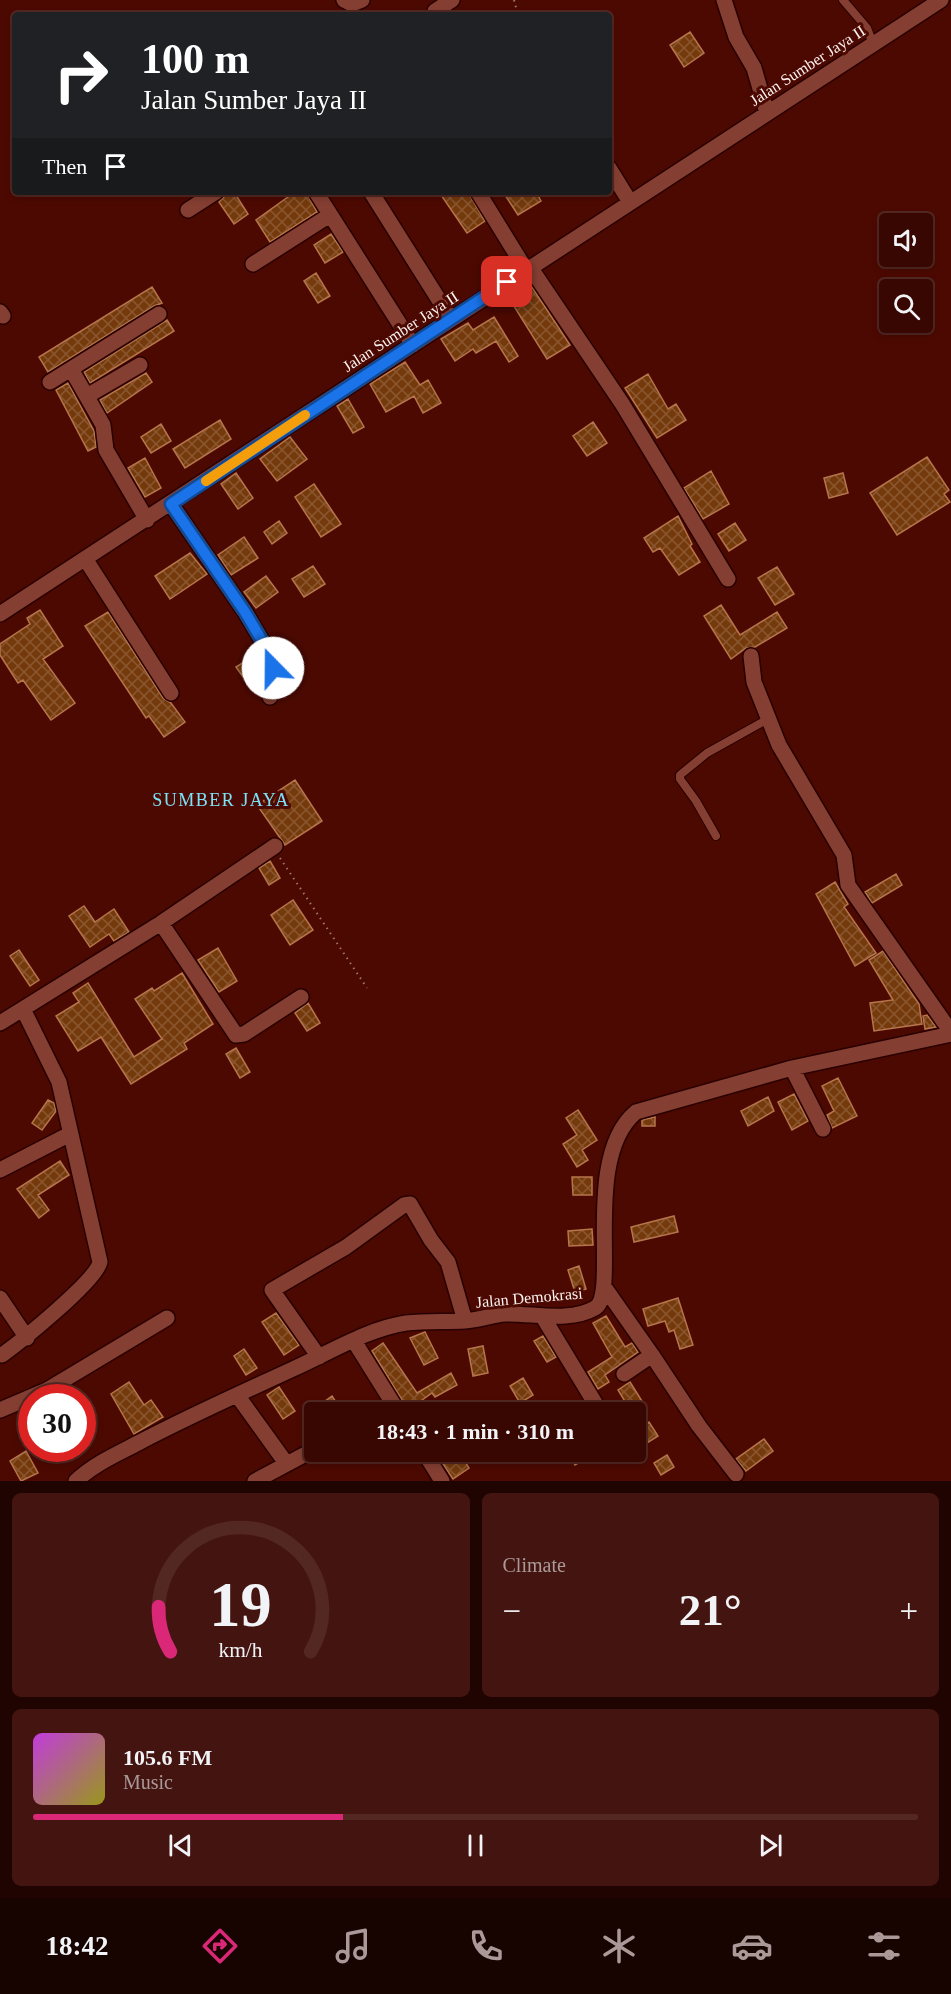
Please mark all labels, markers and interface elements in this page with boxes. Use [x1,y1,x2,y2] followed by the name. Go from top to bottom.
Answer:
[747,22,869,110] street label: Jalan Sumber Jaya II
[42,36,120,114] icon: right
[141,36,250,82] text: 100 m
[141,85,367,115] text: Jalan Sumber Jaya II
[99,150,132,183] icon: arrive
[42,154,87,179] text: Then
[879,213,933,333] map controls
[879,213,933,267] button: sound
[481,256,532,307] pin
[490,265,523,298] icon: arrive
[879,279,933,333] button: search
[340,288,462,376] street label: Jalan Sumber Jaya II
[241,636,305,700] position arrow
[152,790,290,810] district label: SUMBER JAYA
[475,1284,584,1311] street label: Jalan Demokrasi
[18,1384,96,1462] speed limit sign: 30
[376,1419,574,1444] text: 18:43 · 1 min · 310 m
[503,1554,566,1576] text: Climate
[210,1570,272,1639] text: 19
[679,1585,742,1635] text: 21°
[503,1593,521,1629] text: −
[899,1593,918,1629] text: +
[219,1638,263,1662] text: km/h
[123,1745,212,1770] text: 105.6 FM
[123,1771,173,1793] text: Music
[164,1829,197,1862] icon: previous
[459,1829,492,1862] icon: pause
[754,1829,787,1862] icon: next
[199,1925,241,1967] icon: directions
[332,1925,374,1967] icon: music
[465,1925,507,1967] icon: phone
[598,1925,640,1967] icon: climate
[731,1925,773,1967] icon: car
[863,1925,905,1967] icon: filters
[45,1931,108,1961] text: 18:42

